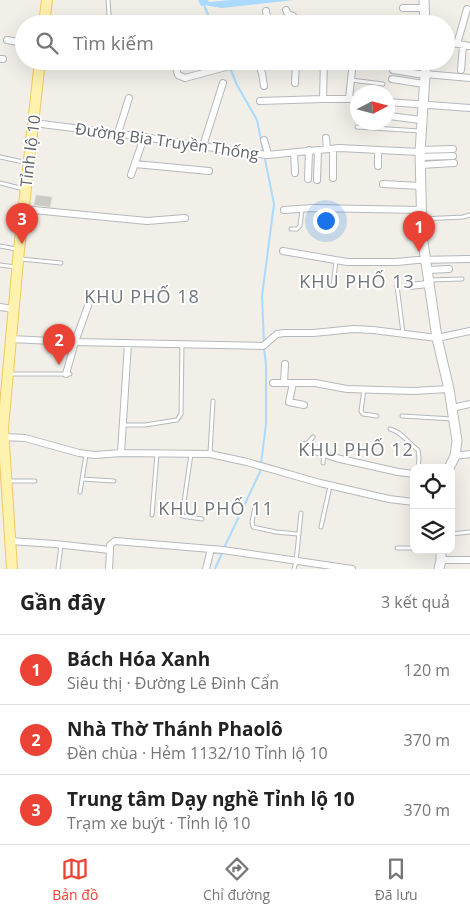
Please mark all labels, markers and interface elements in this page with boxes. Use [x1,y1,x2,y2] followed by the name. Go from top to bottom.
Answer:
[15,15,455,70] search box
[33,29,61,57] icon: search
[73,30,154,56] text: Tìm kiếm
[350,85,395,130] north arrow
[15,114,45,188] street label: Tỉnh lộ 10
[74,117,260,165] street label: Đường Bia Truyền Thống
[6,203,38,244] pin: 3
[313,208,339,234] your location
[403,211,435,252] pin: 1
[299,269,415,293] district label: KHU PHỐ 13
[84,284,200,308] district label: KHU PHỐ 18
[43,324,75,365] pin: 2
[298,437,414,461] district label: KHU PHỐ 12
[410,464,455,554] map controls
[410,464,455,509] button: locate
[158,496,274,520] district label: KHU PHỐ 11
[410,509,455,554] button: layers
[20,588,105,616] text: Gần đây
[381,591,450,613] text: 3 kết quả
[67,646,210,672] text: Bách Hóa Xanh
[31,659,41,681] text: 1
[404,659,450,681] text: 120 m
[67,672,279,694] text: Siêu thị · Đường Lê Đình Cẩn
[67,716,283,742] text: Nhà Thờ Thánh Phaolô
[31,729,41,751] text: 2
[404,729,450,751] text: 370 m
[67,742,328,764] text: Đền chùa · Hẻm 1132/10 Tỉnh lộ 10
[67,786,355,812] text: Trung tâm Dạy nghề Tỉnh lộ 10
[31,799,41,821] text: 3
[404,799,450,821] text: 370 m
[67,812,250,834] text: Trạm xe buýt · Tỉnh lộ 10
[52,855,98,904] tab: Bản đồ
[203,855,270,904] tab: Chỉ đường
[375,855,418,904] tab: Đã lưu

